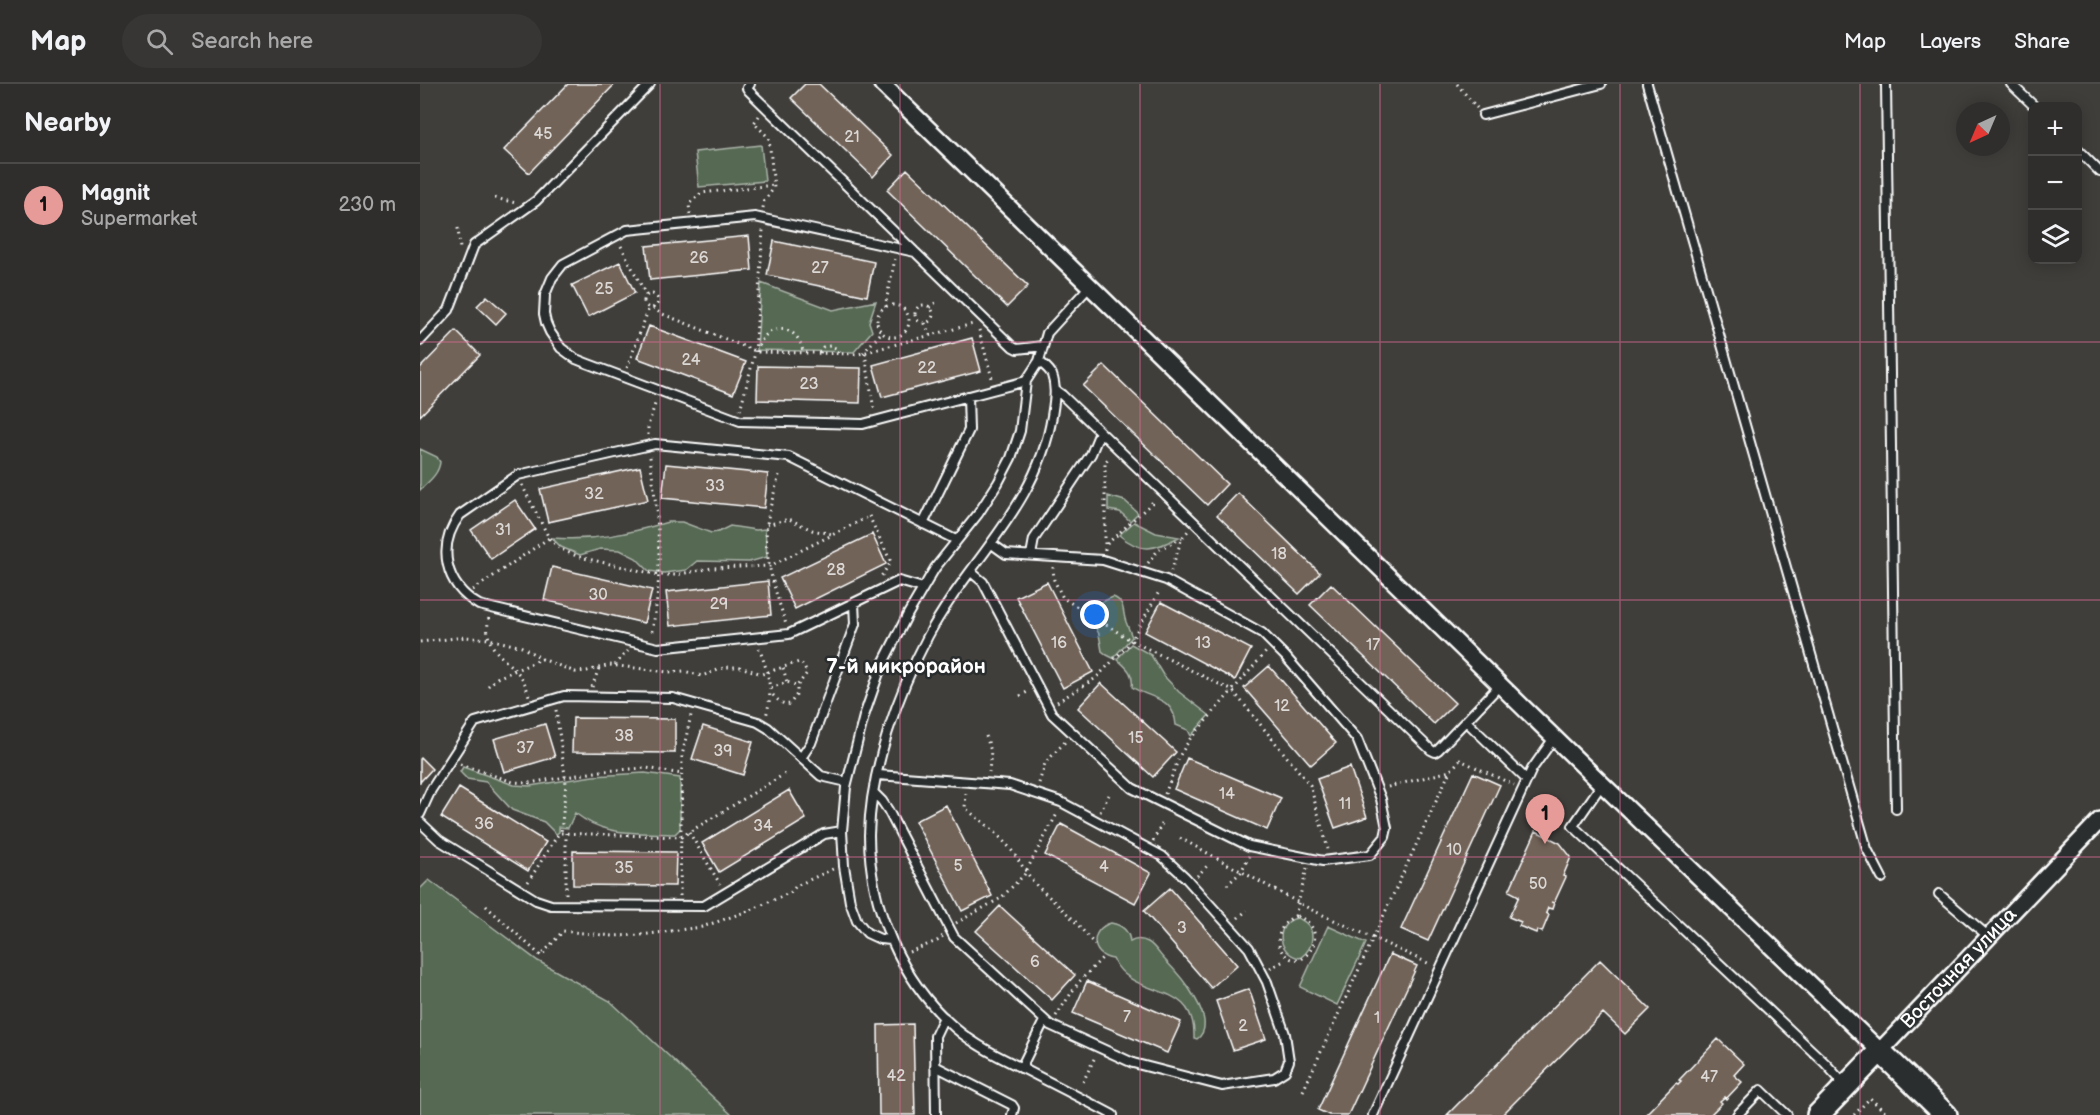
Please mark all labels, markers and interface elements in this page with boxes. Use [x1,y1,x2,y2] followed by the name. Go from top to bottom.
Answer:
[122,14,542,68] search box
[30,25,86,58] text: Map
[143,25,176,58] icon: search
[191,28,313,55] text: Search here
[1844,29,1886,54] text: Map
[1919,29,1981,54] text: Layers
[2014,29,2070,54] text: Share
[1956,102,2010,156] north arrow
[2028,102,2082,264] map controls
[2028,102,2082,156] button: +
[24,108,111,139] text: Nearby
[534,125,552,144] house number: 45
[844,128,860,147] house number: 21
[2028,156,2082,210] button: −
[81,180,150,207] text: Magnit
[39,193,48,217] text: 1
[339,193,396,217] text: 230 m
[81,207,197,231] text: Supermarket
[2028,210,2082,264] button: layers
[689,249,709,268] house number: 26
[811,259,829,278] house number: 27
[595,280,613,299] house number: 25
[682,351,701,370] house number: 24
[918,359,937,378] house number: 22
[800,375,819,394] house number: 23
[705,477,725,496] house number: 33
[584,485,604,504] house number: 32
[495,521,511,540] house number: 31
[1271,545,1287,564] house number: 18
[827,561,845,580] house number: 28
[588,586,608,605] house number: 30
[710,595,728,614] house number: 29
[1080,600,1109,629] your location
[1051,634,1067,653] house number: 16
[1195,634,1211,653] house number: 13
[1366,636,1380,655] house number: 17
[826,654,986,679] district label: 7-й микрорайон
[1274,697,1290,716] house number: 12
[614,727,634,746] house number: 38
[1128,729,1144,748] house number: 15
[516,739,534,758] house number: 37
[713,742,733,761] house number: 39
[1219,785,1235,804] house number: 14
[1526,794,1564,844] pin: 1
[1339,795,1351,814] house number: 11
[474,815,494,834] house number: 36
[753,817,773,836] house number: 34
[1446,841,1462,860] house number: 10
[953,857,963,876] house number: 5
[1099,858,1109,877] house number: 4
[614,859,634,878] house number: 35
[1529,875,1547,894] house number: 50
[1896,903,2022,1034] street label: Восточная улица
[1177,919,1187,938] house number: 3
[1030,953,1040,972] house number: 6
[1123,1008,1131,1027] house number: 7
[1374,1009,1380,1028] house number: 1
[1238,1017,1248,1036] house number: 2
[886,1067,906,1086] house number: 42
[1700,1068,1718,1087] house number: 47

